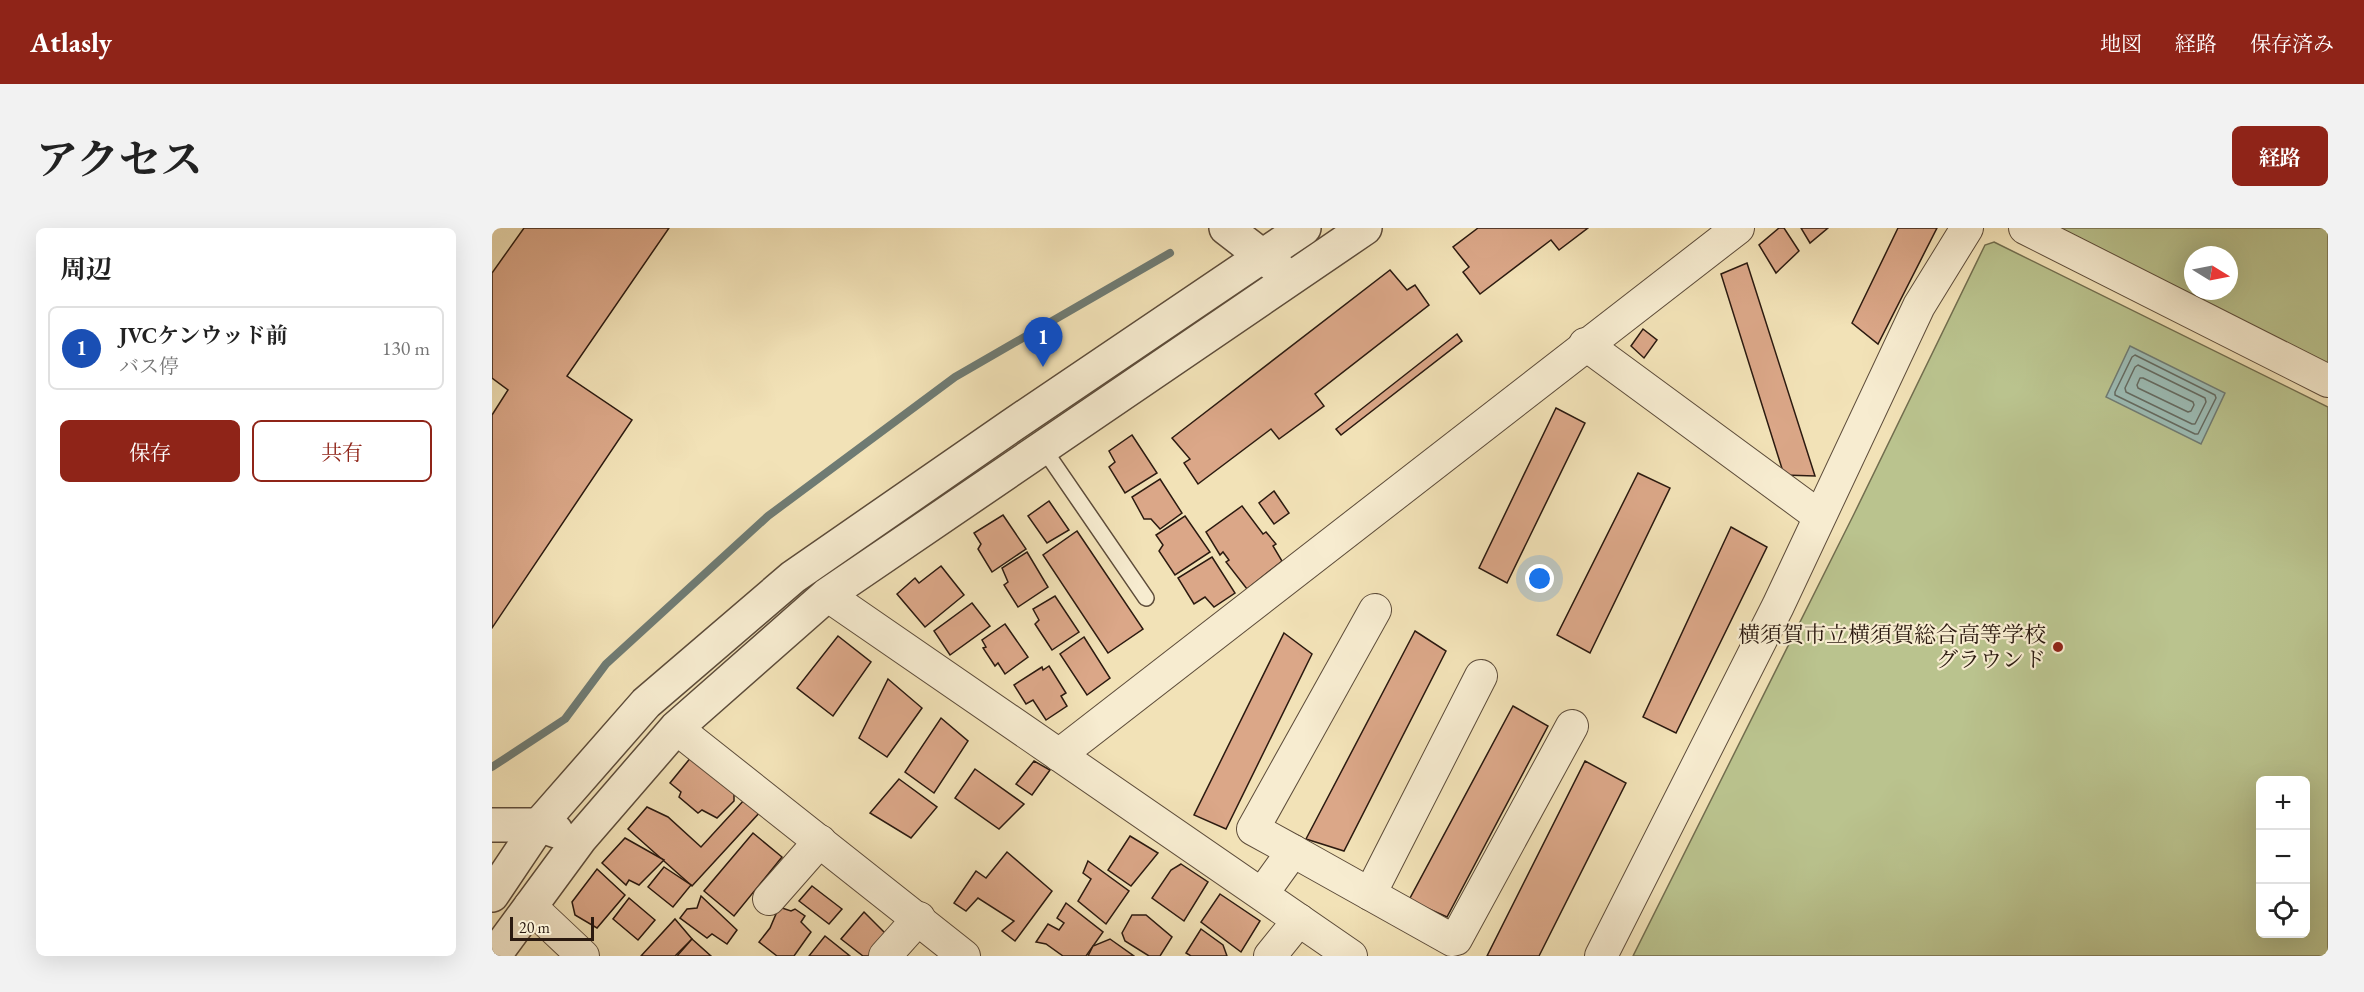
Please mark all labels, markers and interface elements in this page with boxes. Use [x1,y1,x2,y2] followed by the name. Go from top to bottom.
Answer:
[30,24,112,60] text: Atlasly
[2100,30,2142,57] text: 地図
[2175,30,2217,57] text: 経路
[2250,30,2334,57] text: 保存済み
[2232,126,2328,186] button: 経路
[36,132,203,187] text: アクセス
[2184,246,2238,300] north arrow
[60,252,112,286] text: 周辺
[1024,318,1062,367] pin: 1
[119,321,288,350] text: JVCケンウッド前
[76,335,87,361] text: 1
[382,335,430,361] text: 130 m
[119,353,179,379] text: バス停
[60,420,240,482] button: 保存
[252,420,432,482] button: 共有
[1525,564,1554,593] your location
[1738,620,2046,674] place label: 横須賀市立横須賀総合高等学校 グラウンド
[2051,640,2065,654] marker: 横須賀市立横須賀総合高等学校 グラウンド
[2256,776,2310,938] map controls
[2256,776,2310,830] button: +
[2256,830,2310,884] button: −
[2256,884,2310,938] button: locate
[510,914,594,942] scale bar
[519,917,550,938] text: 20 m

